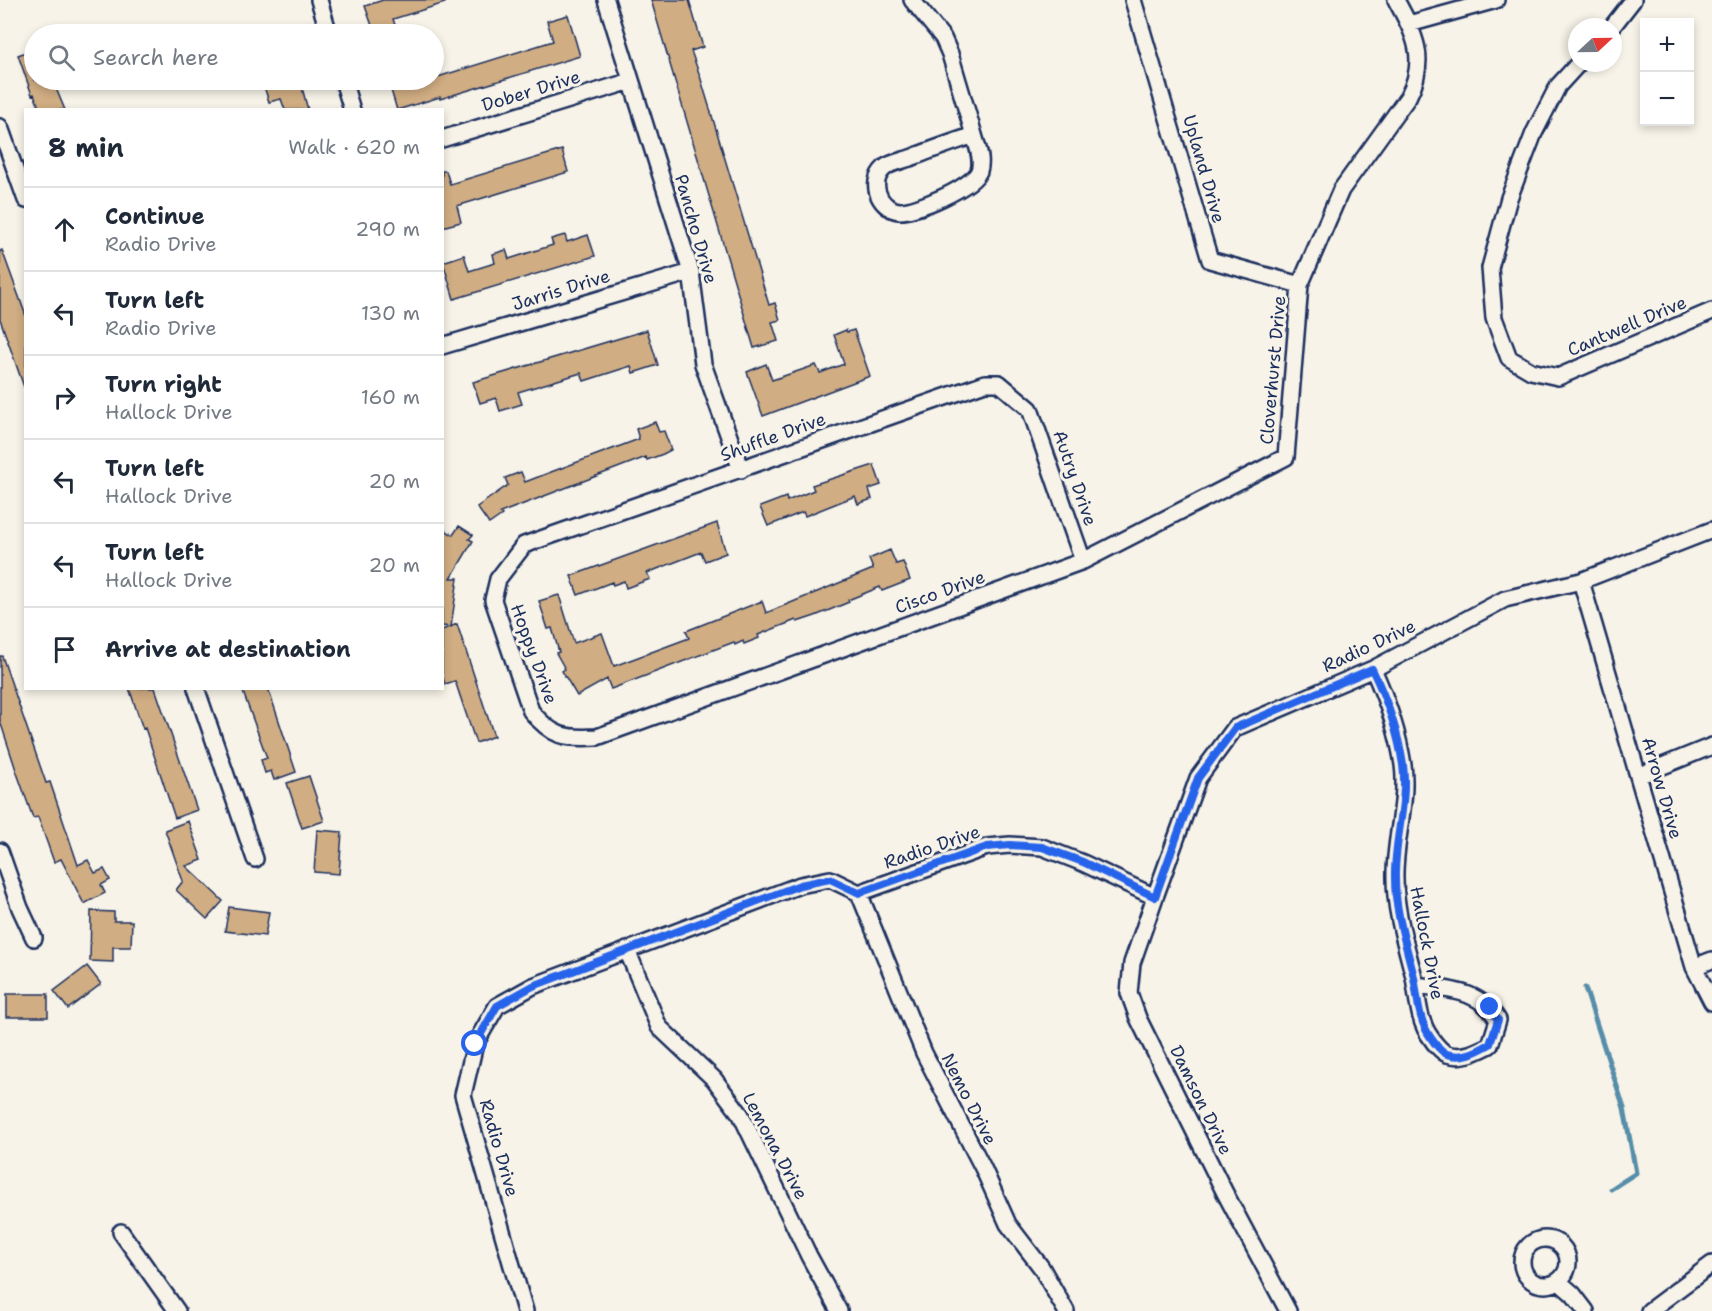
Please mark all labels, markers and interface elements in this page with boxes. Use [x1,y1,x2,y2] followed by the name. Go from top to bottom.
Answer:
[1568,18,1622,72] north arrow
[1640,18,1694,126] map controls
[1640,18,1694,72] button: +
[24,24,444,90] search box
[45,41,78,74] icon: search
[93,43,219,72] text: Search here
[479,65,583,117] street label: Dober Drive
[1640,72,1694,126] button: −
[1177,112,1231,226] street label: Upland Drive
[48,130,124,165] text: 8 min
[288,134,420,160] text: Walk · 620 m
[669,172,723,286] street label: Pancho Drive
[105,202,205,231] text: Continue
[48,213,81,246] icon: ahead
[355,216,420,242] text: 290 m
[105,231,217,257] text: Radio Drive
[509,264,613,316] street label: Jarris Drive
[105,286,204,315] text: Turn left
[1564,290,1690,362] street label: Cantwell Drive
[1255,294,1291,446] street label: Cloverhurst Drive
[48,297,81,330] icon: left
[361,300,420,326] text: 130 m
[105,315,217,341] text: Radio Drive
[105,370,222,399] text: Turn right
[48,381,81,414] icon: right
[361,384,420,410] text: 160 m
[105,399,233,425] text: Hallock Drive
[717,407,829,467] street label: Shuffle Drive
[1047,427,1103,529] street label: Autry Drive
[105,454,204,483] text: Turn left
[48,465,81,498] icon: left
[369,468,420,494] text: 20 m
[105,483,233,509] text: Hallock Drive
[105,538,204,567] text: Turn left
[48,549,81,582] icon: left
[369,552,420,578] text: 20 m
[892,565,988,619] street label: Cisco Drive
[105,567,233,593] text: Hallock Drive
[505,601,563,707] street label: Hoppy Drive
[1318,614,1420,678] street label: Radio Drive
[48,633,81,666] icon: arrive
[105,635,351,664] text: Arrive at destination
[1636,734,1688,842] street label: Arrow Drive
[881,819,983,875] street label: Radio Drive
[1404,884,1450,1002] street label: Hallock Drive
[1476,993,1502,1019] route end
[461,1030,487,1056] route start
[1164,1041,1238,1159] street label: Damson Drive
[936,1049,1002,1149] street label: Nemo Drive
[737,1088,813,1204] street label: Lemona Drive
[474,1096,524,1200] street label: Radio Drive

